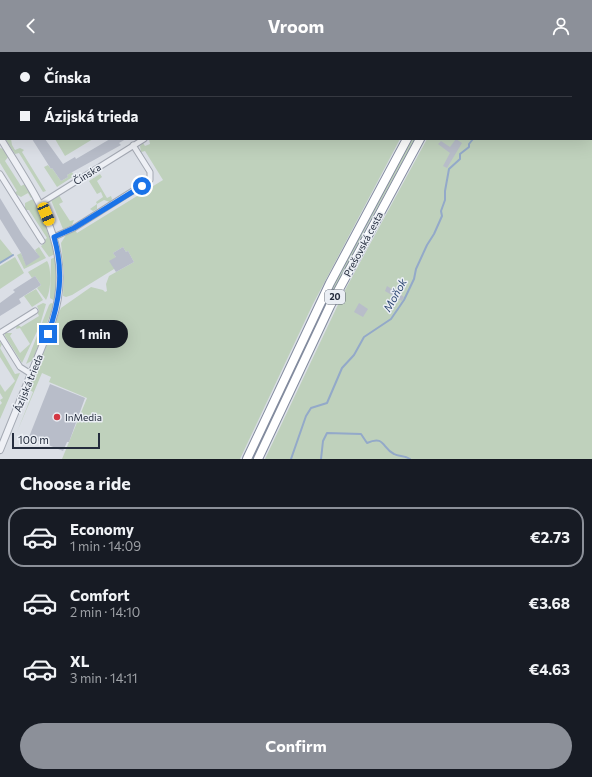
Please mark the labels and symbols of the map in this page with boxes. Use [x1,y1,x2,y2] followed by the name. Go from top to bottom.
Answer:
[71,161,103,187] street label: Čínska
[133,177,151,195] route start
[36,201,56,227] car
[341,209,385,279] street label: Prešovská cesta
[380,275,409,314] water label: Moňok
[325,290,345,304] road number: 20
[62,320,128,348] callout: 1 min
[39,325,57,343] route end
[11,352,45,414] street label: Ázijská trieda
[65,411,102,423] place label: InMedia
[52,412,62,422] marker: InMedia
[12,431,100,450] scale bar

